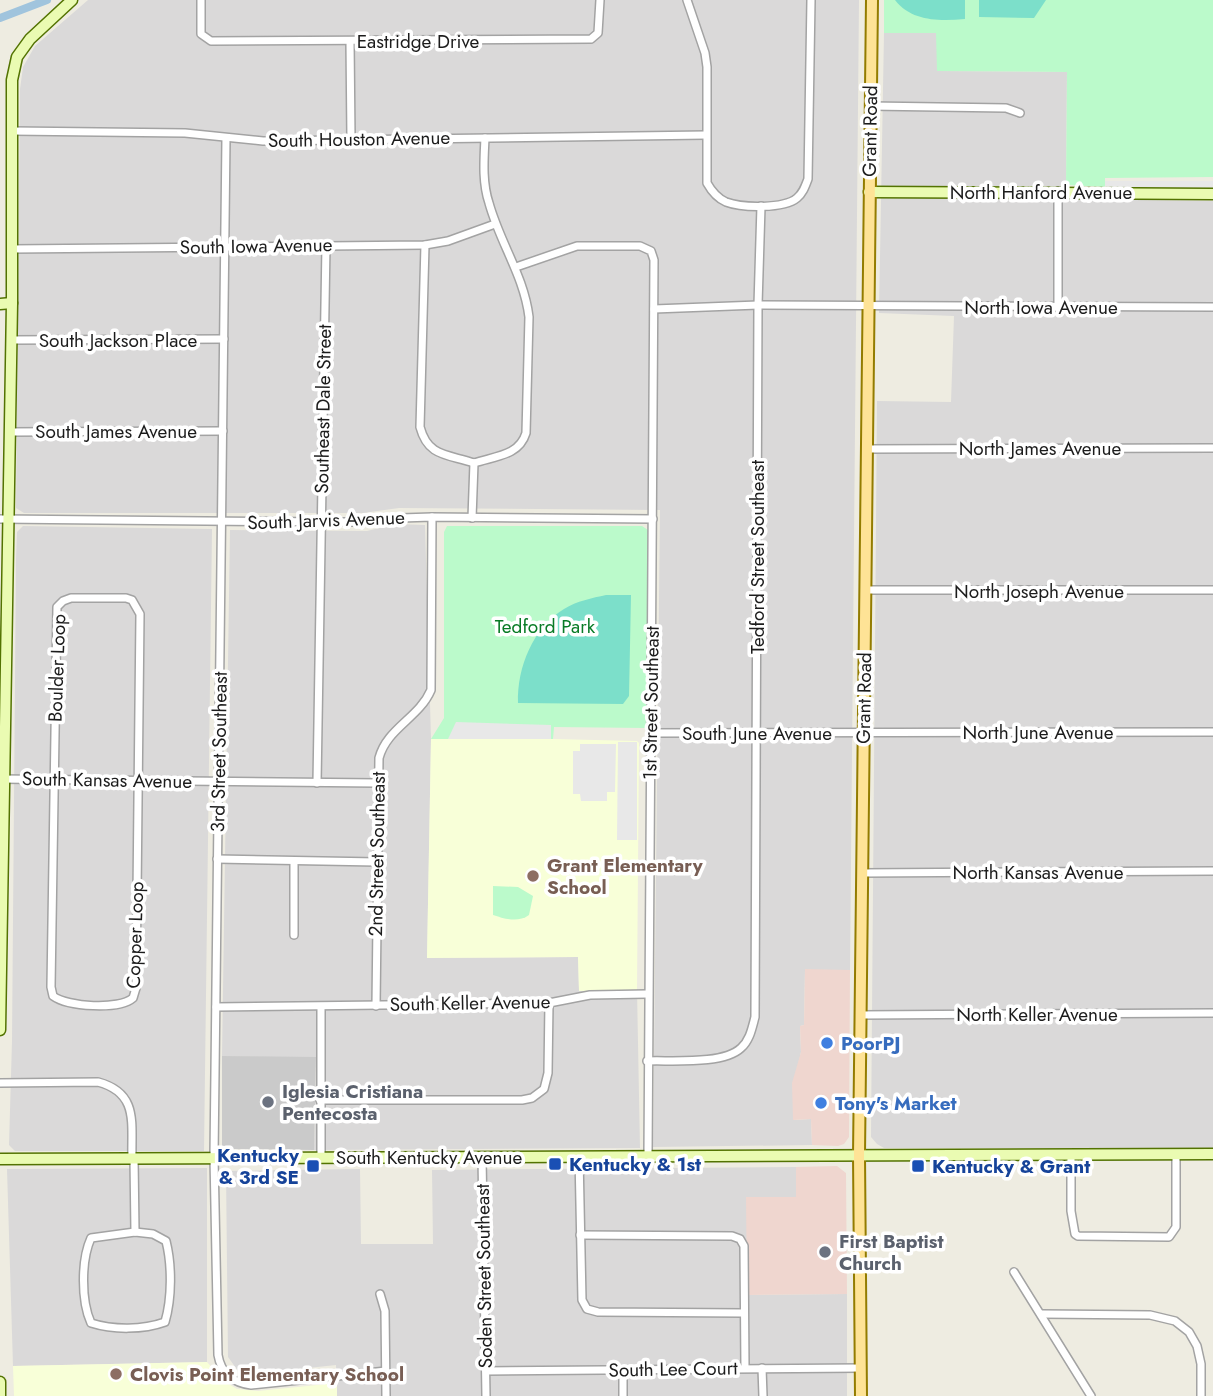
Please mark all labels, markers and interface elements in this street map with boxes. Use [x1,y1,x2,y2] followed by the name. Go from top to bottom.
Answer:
[357,28,480,55] street label: Eastridge Drive
[856,85,884,177] street label: Grant Road
[268,124,451,154] street label: South Houston Avenue
[950,179,1133,206] street label: North Hanford Avenue
[179,231,333,261] street label: South Iowa Avenue
[964,294,1118,321] street label: North Iowa Avenue
[308,324,338,494] street label: Southeast Dale Street
[39,327,198,354] street label: South Jackson Place
[35,418,197,445] street label: South James Avenue
[959,435,1122,462] street label: North James Avenue
[744,460,771,654] street label: Tedford Street Southeast
[247,504,405,536] street label: South Jarvis Avenue
[954,578,1124,605] street label: North Joseph Avenue
[42,613,72,723] street label: Boulder Loop
[495,613,596,640] park label: Tedford Park
[636,625,666,780] street label: 1st Street Southeast
[850,652,878,744] street label: Grant Road
[204,671,234,833] street label: 3rd Street Southeast
[962,719,1114,746] street label: North June Avenue
[682,720,832,747] street label: South June Avenue
[22,765,193,795] street label: South Kansas Avenue
[362,771,392,937] street label: 2nd Street Southeast
[547,852,704,901] place label: Grant Elementary School
[952,859,1124,886] street label: North Kansas Avenue
[525,868,541,884] marker: Grant Elementary School
[120,881,150,989] street label: Copper Loop
[389,988,551,1018] street label: South Keller Avenue
[956,1001,1118,1028] street label: North Keller Avenue
[841,1030,901,1057] place label: PoorPJ
[819,1035,835,1051] marker: PoorPJ
[282,1078,423,1127] place label: Iglesia Cristiana Pentecosta
[835,1090,957,1117] place label: Tony's Market
[260,1094,276,1110] marker: Iglesia Cristiana Pentecosta
[813,1095,829,1111] marker: Tony's Market
[217,1142,300,1191] place label: Kentucky & 3rd SE
[336,1144,522,1171] street label: South Kentucky Avenue
[569,1151,701,1178] place label: Kentucky & 1st
[932,1153,1090,1180] place label: Kentucky & Grant
[547,1156,563,1172] marker: Kentucky & 1st
[305,1158,321,1174] marker: Kentucky & 3rd SE
[910,1158,926,1174] marker: Kentucky & Grant
[469,1183,499,1369] street label: Soden Street Southeast
[839,1228,944,1277] place label: First Baptist Church
[817,1244,833,1260] marker: First Baptist Church
[608,1354,738,1384] street label: South Lee Court
[130,1361,404,1388] place label: Clovis Point Elementary School
[108,1366,124,1382] marker: Clovis Point Elementary School

